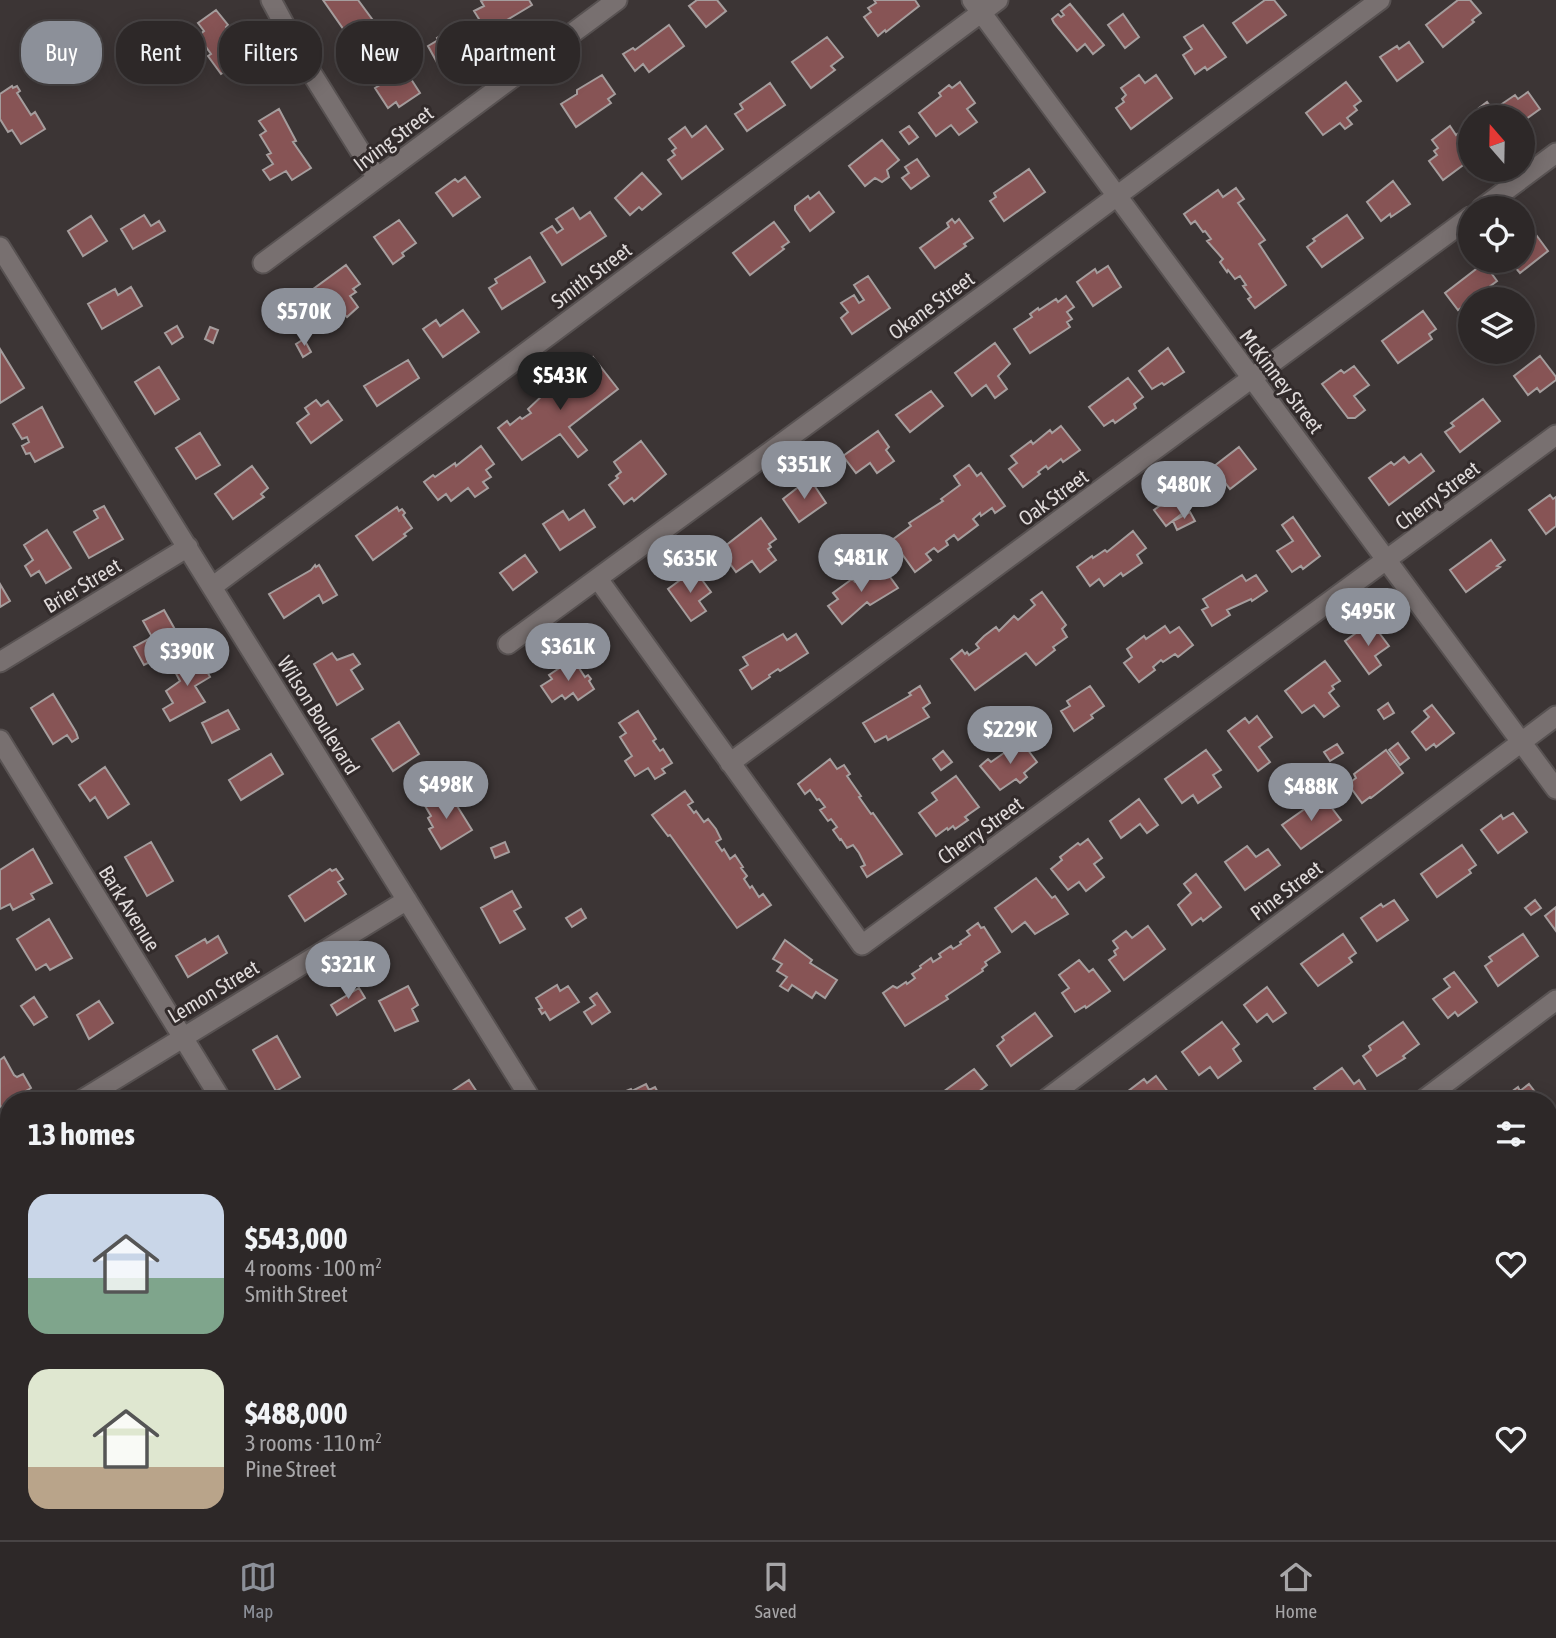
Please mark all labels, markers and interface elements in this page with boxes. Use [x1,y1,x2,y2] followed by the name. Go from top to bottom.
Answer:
[21,21,102,84] chip: Buy
[116,21,205,84] chip: Rent
[219,21,322,84] chip: Filters
[336,21,423,84] chip: New
[437,21,580,84] chip: Apartment
[349,100,437,176] street label: Irving Street
[1458,105,1535,182] north arrow
[1458,105,1535,364] map controls
[1458,196,1535,273] button: locate
[546,237,636,313] street label: Smith Street
[884,266,978,344] street label: Okane Street
[1458,287,1535,364] button: layers
[255,288,353,348] pin: $570K
[277,298,331,324] text: $570K
[1235,324,1329,438] street label: McKinney Street
[511,352,609,412] pin: $543K
[533,362,587,388] text: $543K
[755,442,853,501] pin: $351K
[777,451,831,477] text: $351K
[1390,456,1484,534] street label: Cherry Street
[1135,462,1233,521] pin: $480K
[1013,464,1093,530] street label: Oak Street
[1157,471,1211,497] text: $480K
[812,534,910,594] pin: $481K
[641,536,739,595] pin: $635K
[834,544,888,570] text: $481K
[663,545,717,571] text: $635K
[39,553,125,617] street label: Brier Street
[1319,588,1417,648] pin: $495K
[1341,598,1395,624] text: $495K
[519,624,617,683] pin: $361K
[138,628,236,688] pin: $390K
[541,633,595,659] text: $361K
[160,638,214,664] text: $390K
[273,651,365,779] street label: Wilson Boulevard
[961,706,1059,766] pin: $229K
[983,716,1037,742] text: $229K
[397,762,495,821] pin: $498K
[1262,764,1360,823] pin: $488K
[419,771,473,797] text: $498K
[1284,773,1338,799] text: $488K
[933,791,1027,869] street label: Cherry Street
[1245,855,1327,925] street label: Pine Street
[94,861,166,955] street label: Bark Avenue
[299,942,397,1001] pin: $321K
[321,951,375,977] text: $321K
[163,954,263,1028] street label: Lemon Street
[1492,1115,1530,1153] icon: filters
[28,1117,135,1151] text: 13 homes
[245,1221,348,1255] text: $543,000
[84,1222,168,1306] icon: home
[1492,1245,1530,1283] icon: heart
[245,1255,382,1281] text: 4 rooms · 100 m²
[245,1281,348,1307] text: Smith Street
[245,1396,348,1430] text: $488,000
[84,1397,168,1481] icon: home
[1492,1420,1530,1458] icon: heart
[245,1430,382,1456] text: 3 rooms · 110 m²
[245,1456,336,1482] text: Pine Street
[239,1558,277,1622] tab: Map
[755,1558,797,1622] tab: Saved
[1275,1558,1317,1622] tab: Home

